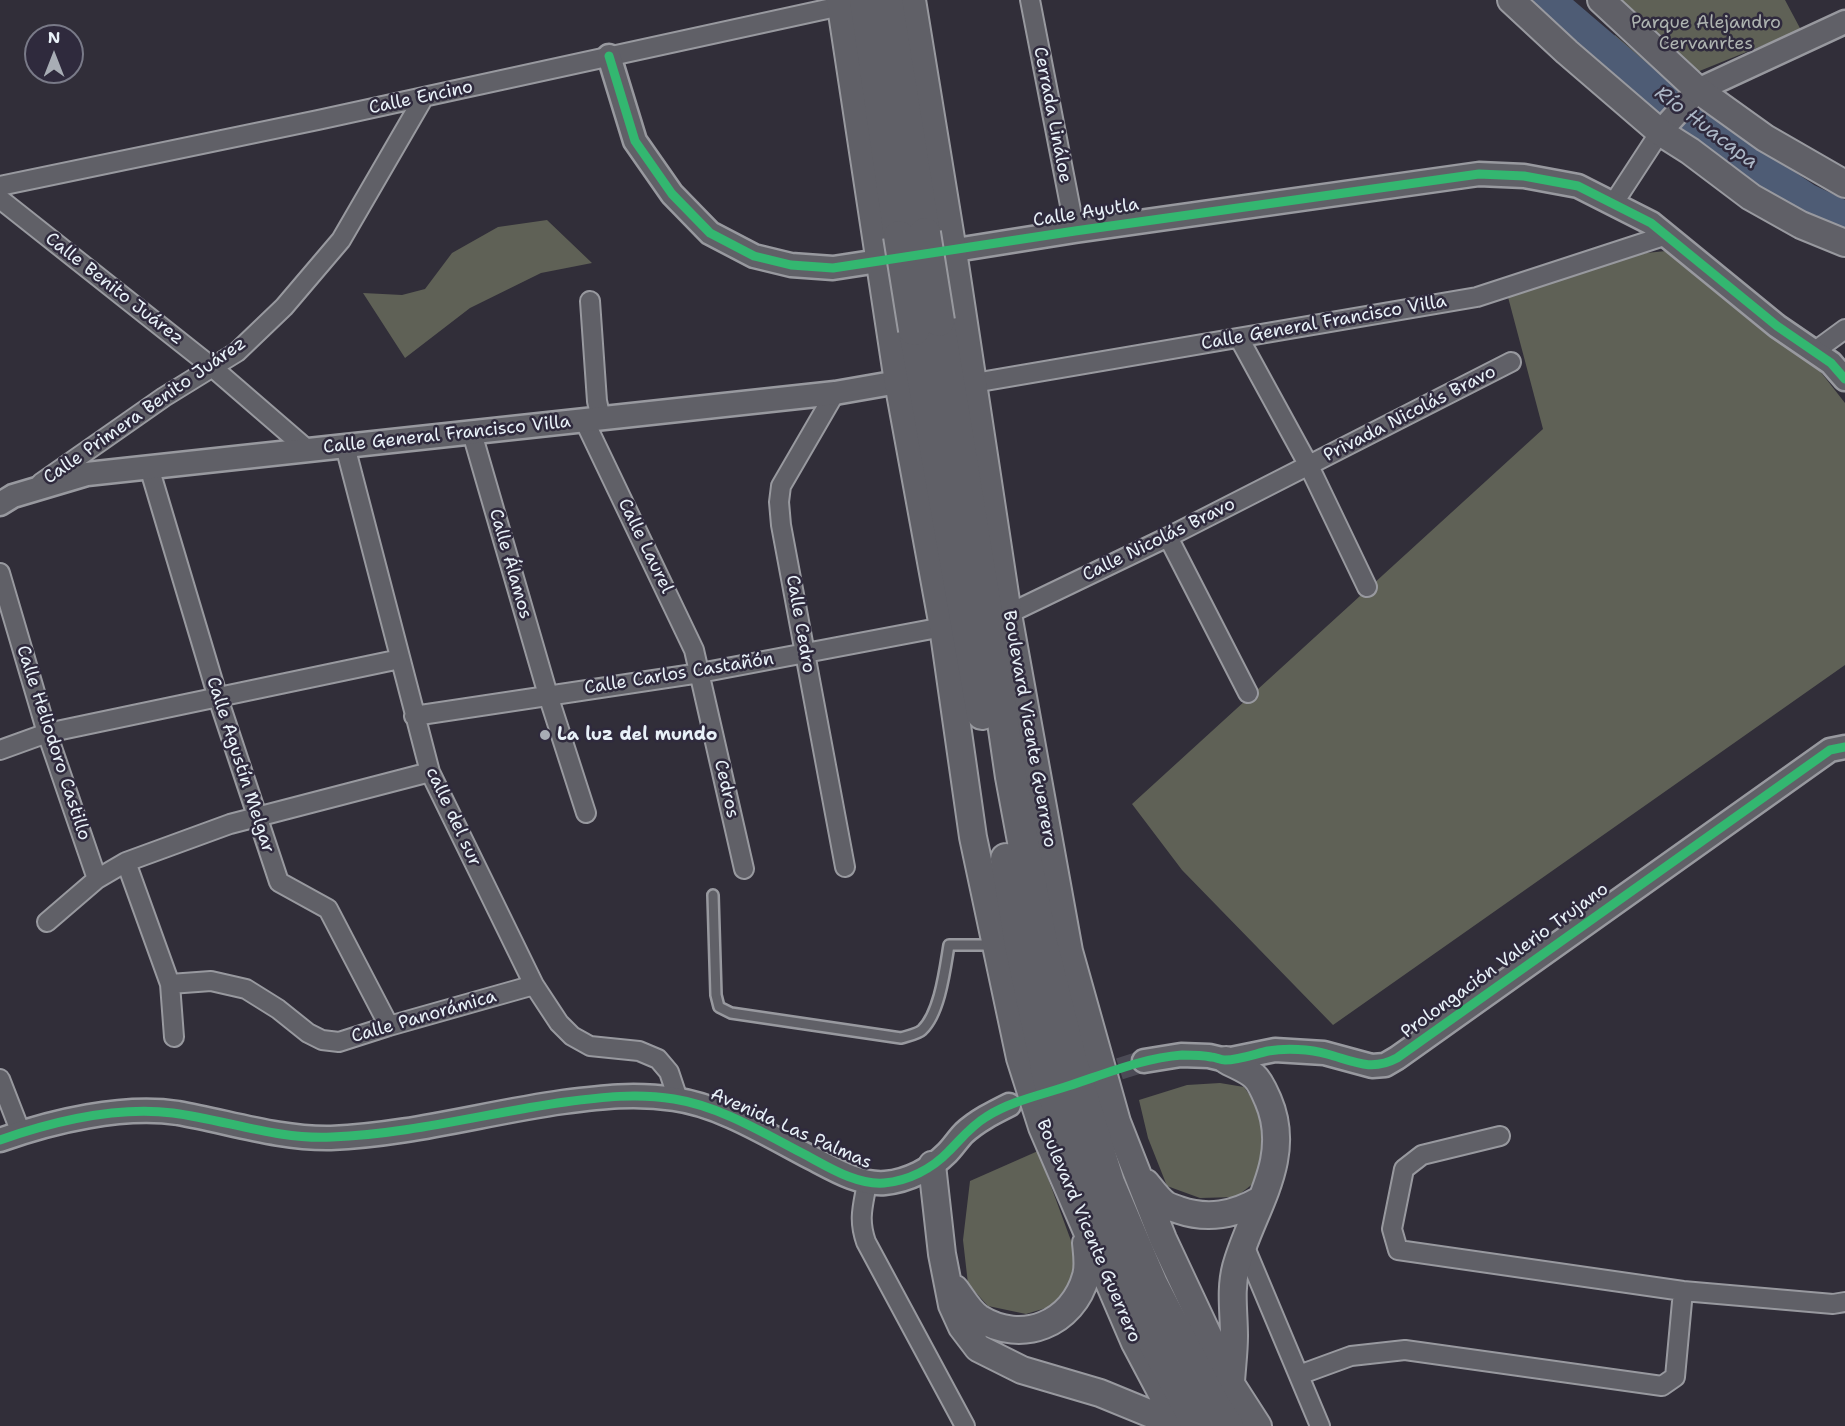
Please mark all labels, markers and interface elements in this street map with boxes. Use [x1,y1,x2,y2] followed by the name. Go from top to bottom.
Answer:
[1631,12,1781,54] park label: Parque Alejandro Cervanrtes
[24,24,84,84] north arrow
[48,27,60,48] text: N
[1028,45,1076,185] street label: Cerrada Lináloe
[367,76,475,120] street label: Calle Encino
[1650,81,1762,175] water label: Río Huacapa
[1032,194,1140,232] street label: Calle Ayutla
[41,228,187,350] street label: Calle Benito Juárez
[1200,291,1448,355] street label: Calle General Francisco Villa
[40,333,250,489] street label: Calle Primera Benito Juárez
[1320,361,1500,467] street label: Privada Nicolás Bravo
[322,411,572,459] street label: Calle General Francisco Villa
[1079,494,1239,586] street label: Calle Nicolás Bravo
[613,495,677,597] street label: Calle Laurel
[484,506,536,622] street label: Calle Álamos
[781,573,819,675] street label: Calle Cedro
[997,609,1061,849] street label: Boulevard Vicente Guerrero
[11,643,95,843] street label: Calle Heliodoro Castillo
[583,648,775,700] street label: Calle Carlos Castañón
[201,674,279,856] street label: Calle Agustín Melgar
[557,724,717,746] place label: La luz del mundo
[538,728,552,742] marker: La luz del mundo
[709,758,743,820] street label: Cedros
[421,764,485,870] street label: calle del sur
[1397,878,1613,1044] street label: Prolongación Valerio Trujano
[349,986,499,1048] street label: Calle Panorámica
[707,1084,875,1174] street label: Avenida Las Palmas
[1031,1116,1145,1346] street label: Boulevard Vicente Guerrero

